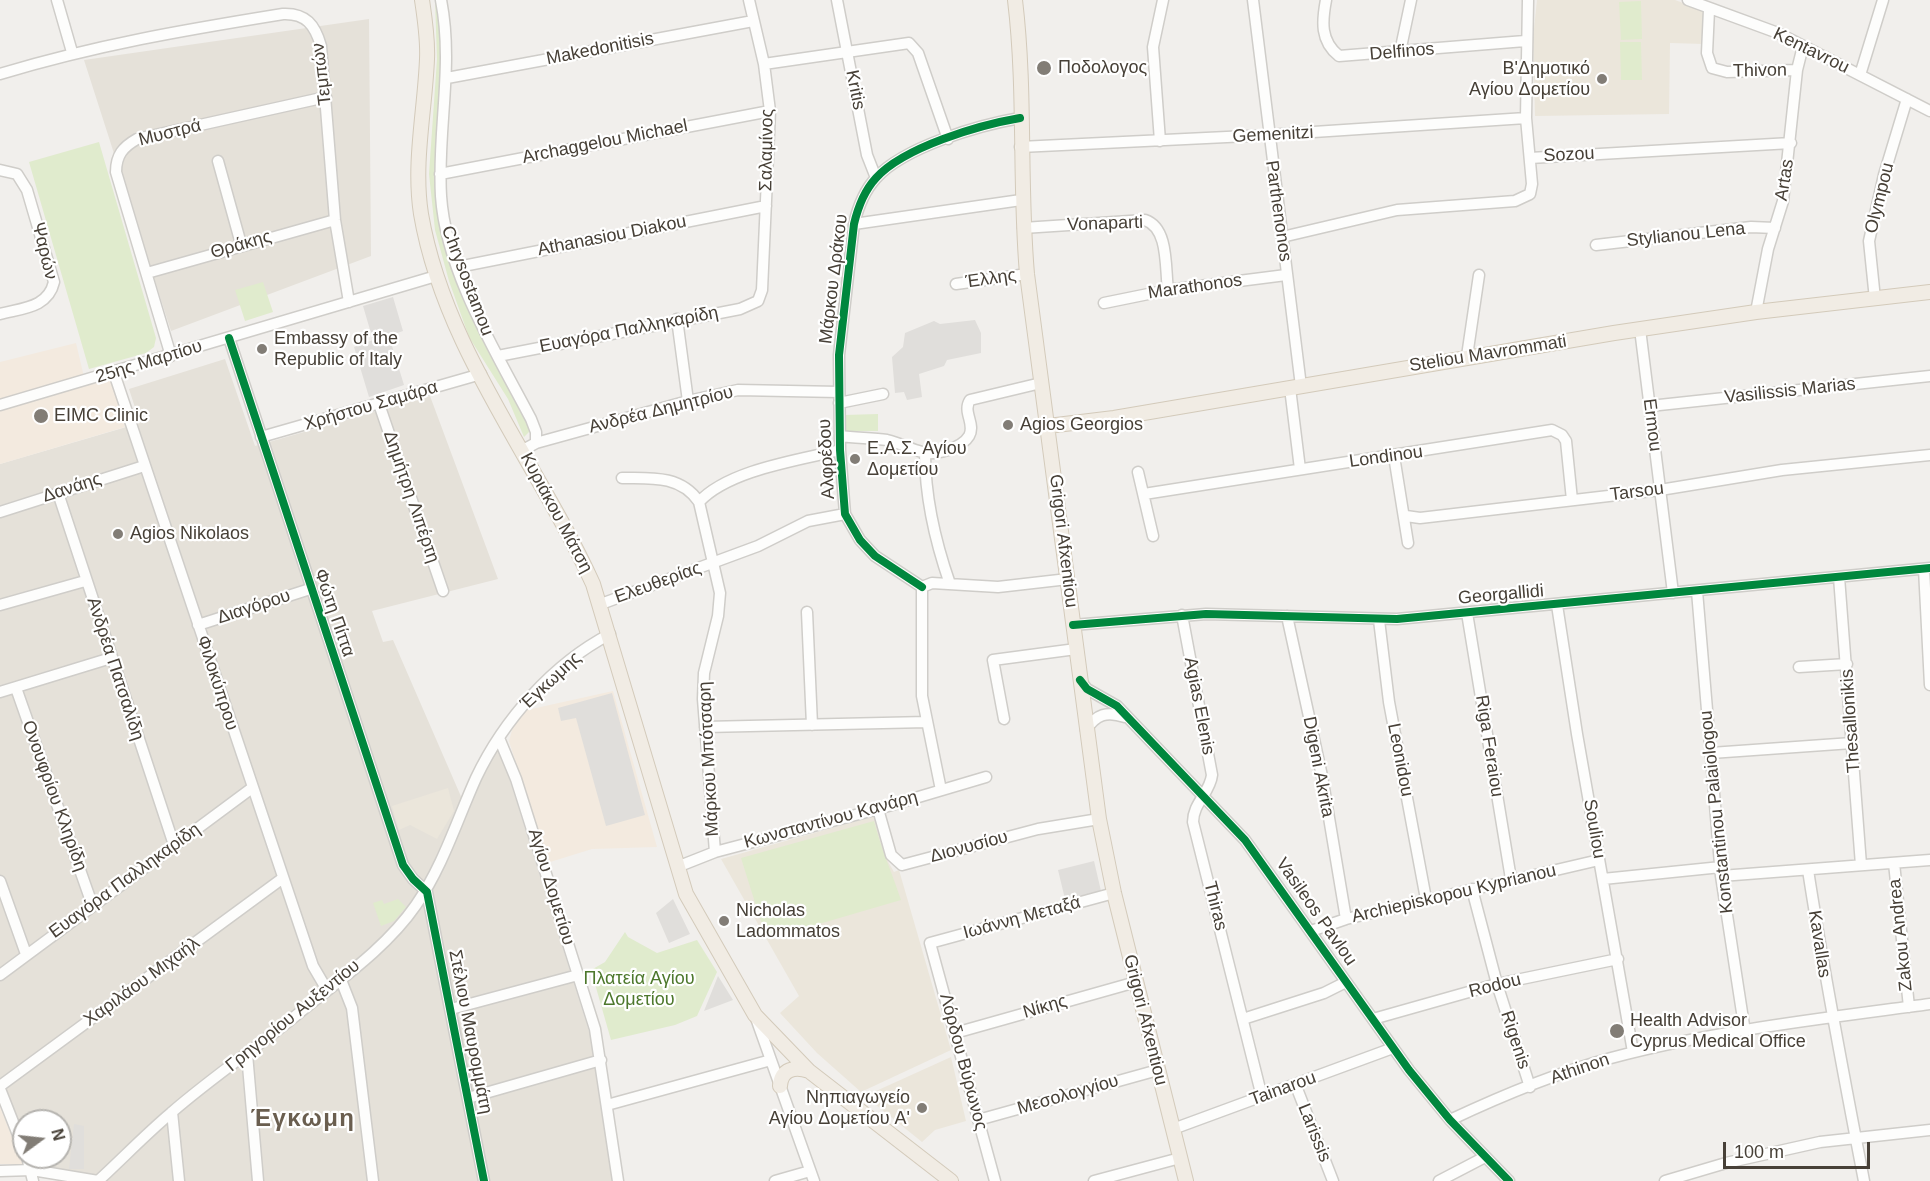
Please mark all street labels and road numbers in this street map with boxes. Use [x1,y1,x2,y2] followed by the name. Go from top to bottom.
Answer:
[1769,23,1853,79] street label: Kentavrou
[544,28,656,70] street label: Makedonitisis
[1369,38,1435,66] street label: Delfinos
[307,42,337,106] street label: Τεμπών
[1733,60,1787,82] street label: Thivon
[841,68,869,112] street label: Kritis
[755,108,779,192] street label: Σαλαμίνος
[136,115,204,151] street label: Μυστρά
[520,115,690,169] street label: Archaggelou Michael
[1232,122,1314,148] street label: Gemenitzi
[1543,143,1595,167] street label: Sozou
[1771,158,1799,202] street label: Artas
[1260,159,1296,263] street label: Parthenonos
[1861,160,1899,236] street label: Olympou
[536,211,688,261] street label: Athanasiou Diakou
[1067,212,1143,236] street label: Vonaparti
[815,213,853,345] street label: Μάρκου Δράκου
[1626,218,1746,252] street label: Stylianou Lena
[26,220,62,282] street label: Ψαρών
[436,223,498,339] street label: Chrysostamou
[208,226,274,264] street label: Θράκης
[964,265,1018,293] street label: Έλλης
[1146,270,1244,304] street label: Marathonos
[538,302,720,358] street label: Ευαγόρα Παλληκαρίδη
[1408,331,1568,377] street label: Steliou Mavrommati
[93,336,205,388] street label: 25ης Μαρτίου
[1723,373,1857,409] street label: Vasilissis Marias
[302,377,440,435] street label: Χρήστου Σαμάρα
[587,382,735,438] street label: Ανδρέα Δημητρίου
[1638,397,1666,453] street label: Ermou
[814,418,840,500] street label: Αλφρέδου
[378,428,444,566] street label: Δημήτρη Λιπέρτη
[1348,441,1424,473] street label: Londinou
[515,449,597,577] street label: Κυριάκου Μάτση
[40,468,104,508] street label: Δανάης
[1044,473,1082,609] street label: Grigori Afxentiou
[1609,478,1665,506] street label: Tarsou
[612,557,704,609] street label: Ελευθερίας
[309,566,359,660] street label: Φώτη Πίττα
[1457,580,1545,610] street label: Georgallidi
[215,585,293,629] street label: Διαγόρου
[82,595,148,743] street label: Ανδρέα Πατσαλίδη
[192,633,242,733] street label: Φιλοκύπρου
[516,648,586,714] street label: Έγκωμης
[1179,655,1219,757] street label: Agias Elenis
[1837,668,1865,774] street label: Thesallonikis
[694,681,724,837] street label: Μάρκου Μπότσαρη
[1470,693,1508,799] street label: Riga Feraiou
[1696,709,1738,915] street label: Konstantinou Palaiologou
[1298,715,1338,819] street label: Digeni Akrita
[17,718,91,874] street label: Ονουφρίου Κληρίδη
[1382,722,1418,798] street label: Leonidou
[742,786,920,854] street label: Κωνσταντίνου Κανάρη
[1578,798,1610,860] street label: Souliou
[45,819,205,943] street label: Ευαγόρα Παλληκαρίδη
[523,826,579,948] street label: Αγίου Δομετίου
[928,826,1010,868] street label: Διονυσίου
[1271,854,1361,970] street label: Vasileos Pavlou
[1350,860,1558,928] street label: Archiepiskopou Kyprianou
[1884,878,1918,992] street label: Zakou Andrea
[1198,879,1232,933] street label: Thiras
[961,892,1083,944] street label: Ιωάννη Μεταξά
[1803,909,1835,979] street label: Kavallas
[80,933,204,1031] street label: Χαριλάου Μιχαήλ
[443,948,497,1116] street label: Στέλιου Μαυρομμάτη
[1118,952,1172,1088] street label: Grigori Afxentiou
[222,955,364,1077] street label: Γρηγορίου Αυξεντίου
[1467,969,1523,1003] street label: Rodou
[1021,990,1069,1024] street label: Νίκης
[934,991,992,1133] street label: Λόρδου Βύρωνος
[1495,1008,1535,1072] street label: Rigenis
[1548,1049,1612,1089] street label: Athinon
[1247,1067,1319,1111] street label: Tainarou
[1015,1070,1121,1120] street label: Μεσολογγίου
[1293,1101,1335,1165] street label: Larissis

